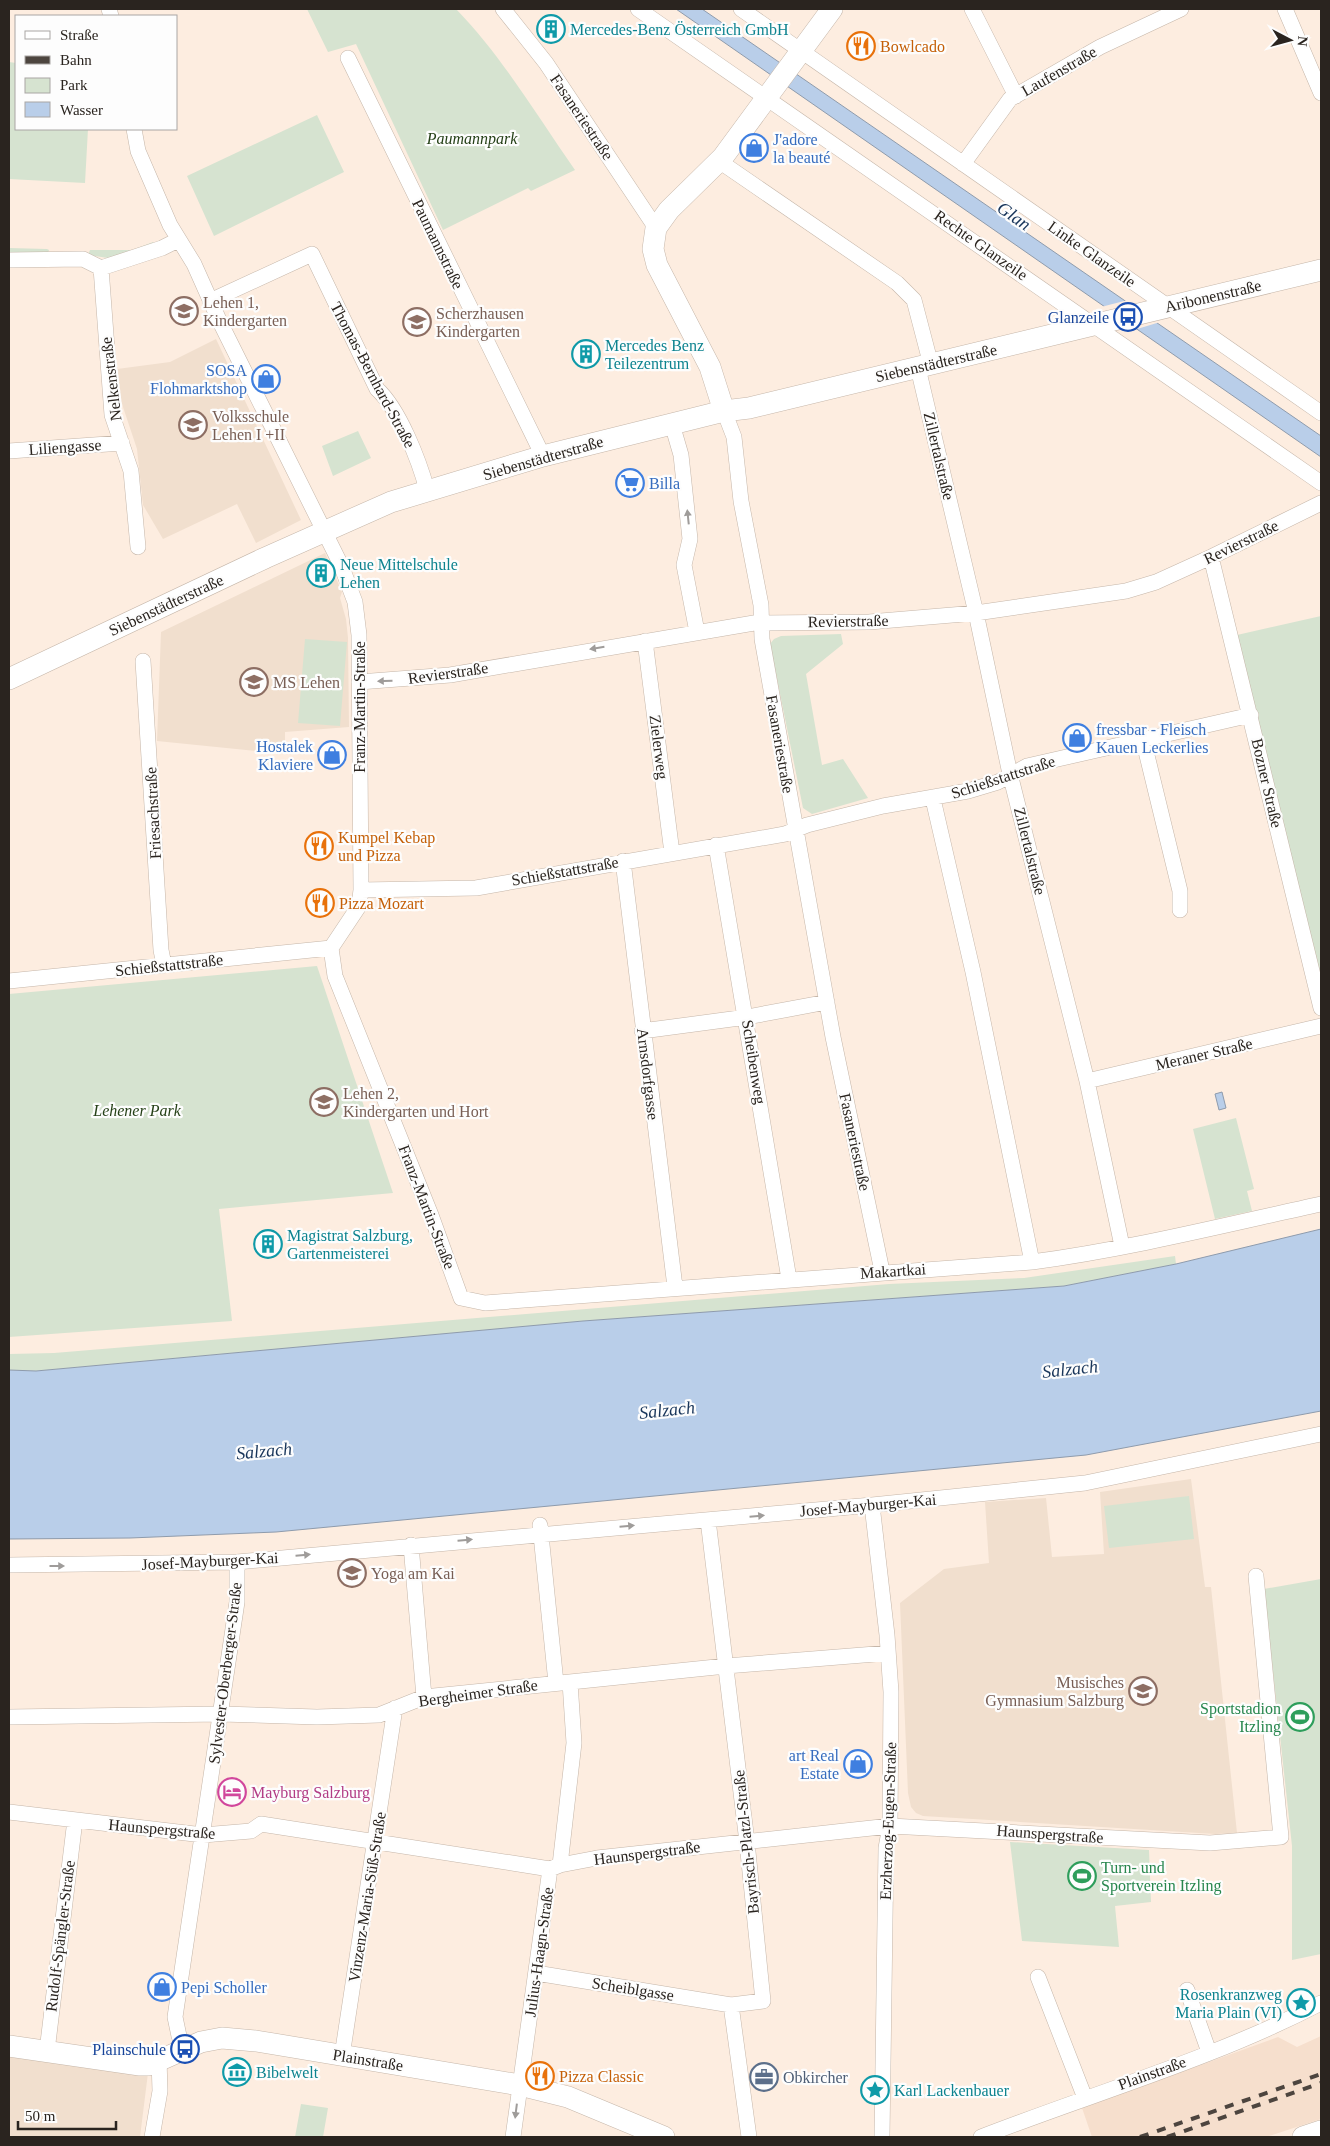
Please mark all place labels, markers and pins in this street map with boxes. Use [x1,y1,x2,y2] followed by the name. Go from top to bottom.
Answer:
[536,14,566,44] building icon: Mercedes-Benz Österreich GmbH
[570,21,789,38] place label: Mercedes-Benz Österreich GmbH
[846,31,876,61] restaurant icon: Bowlcado
[880,38,945,55] place label: Bowlcado
[773,131,830,166] place label: J'adore la beauté
[739,133,769,163] shop icon: J'adore la beauté
[203,294,287,330] place label: Lehen 1, Kindergarten
[169,296,199,326] school or university icon: Lehen 1, Kindergarten
[1113,302,1143,332] bus stop icon: Glanzeile
[436,305,524,341] place label: Scherzhausen Kindergarten
[402,307,432,337] school or university icon: Scherzhausen Kindergarten
[1048,309,1109,326] place label: Glanzeile
[605,337,704,372] place label: Mercedes Benz Teilezentrum
[571,339,601,369] building icon: Mercedes Benz Teilezentrum
[150,362,247,398] place label: SOSA Flohmarktshop
[251,364,281,394] shop icon: SOSA Flohmarktshop
[212,408,289,443] place label: Volksschule Lehen I +II
[178,410,208,440] school or university icon: Volksschule Lehen I +II
[615,468,645,498] supermarket icon: Billa
[649,475,680,492] place label: Billa
[340,556,458,591] place label: Neue Mittelschule Lehen
[306,558,336,588] building icon: Neue Mittelschule Lehen
[239,667,269,697] school or university icon: MS Lehen
[273,674,340,691] place label: MS Lehen
[1096,721,1208,756] place label: fressbar - Fleisch Kauen Leckerlies
[1062,723,1092,753] shop icon: fressbar - Fleisch Kauen Leckerlies
[256,738,313,773] place label: Hostalek Klaviere
[317,740,347,770] shop icon: Hostalek Klaviere
[338,829,435,864] place label: Kumpel Kebap und Pizza
[304,831,334,861] restaurant icon: Kumpel Kebap und Pizza
[305,888,335,918] restaurant icon: Pizza Mozart
[339,895,424,912] place label: Pizza Mozart
[343,1085,489,1121] place label: Lehen 2, Kindergarten und Hort
[309,1087,339,1117] school or university icon: Lehen 2, Kindergarten und Hort
[287,1227,413,1262] place label: Magistrat Salzburg, Gartenmeisterei
[253,1229,283,1259] building icon: Magistrat Salzburg, Gartenmeisterei
[337,1558,367,1588] school or university icon: Yoga am Kai
[371,1565,455,1583] place label: Yoga am Kai
[985,1674,1124,1710] place label: Musisches Gymnasium Salzburg
[1128,1676,1158,1706] school or university icon: Musisches Gymnasium Salzburg
[1200,1700,1281,1736] place label: Sportstadion Itzling
[1285,1702,1315,1732] sports icon: Sportstadion Itzling
[789,1747,840,1782] place label: art Real Estate
[843,1749,873,1779] shop icon: art Real Estate
[217,1777,247,1807] hotel icon: Mayburg Salzburg
[251,1784,370,1802] place label: Mayburg Salzburg
[1101,1859,1221,1895] place label: Turn- und Sportverein Itzling
[1067,1861,1097,1891] sports icon: Turn- und Sportverein Itzling
[147,1972,177,2002] shop icon: Pepi Scholler
[181,1979,267,1997] place label: Pepi Scholler
[1175,1986,1282,2022] place label: Rosenkranzweg Maria Plain (VI)
[1286,1988,1316,2018] place icon: Rosenkranzweg Maria Plain (VI)
[170,2034,200,2064] bus stop icon: Plainschule
[92,2041,166,2058] place label: Plainschule
[222,2057,252,2087] museum icon: Bibelwelt
[525,2061,555,2091] restaurant icon: Pizza Classic
[749,2062,779,2092] office icon: Obkircher
[256,2064,319,2081] place label: Bibelwelt
[559,2068,644,2085] place label: Pizza Classic
[783,2069,849,2086] place label: Obkircher
[860,2075,890,2105] place icon: Karl Lackenbauer
[894,2082,1010,2099] place label: Karl Lackenbauer

